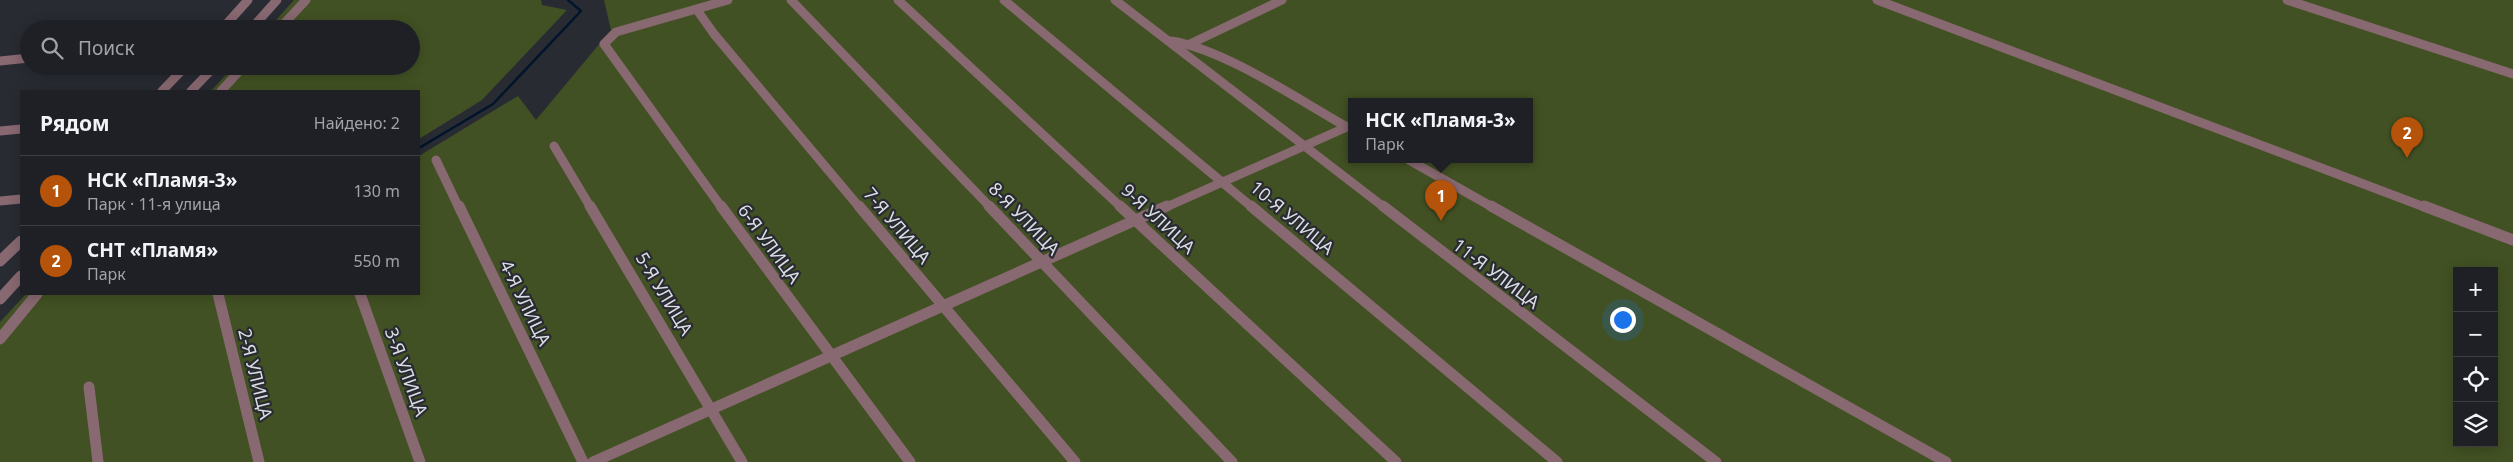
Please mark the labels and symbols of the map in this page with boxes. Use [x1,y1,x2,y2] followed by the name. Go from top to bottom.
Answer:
[2391,117,2423,158] pin: 2
[1245,175,1340,260] street label: 10-Я УЛИЦА
[984,177,1066,260] street label: 8-Я УЛИЦА
[1117,178,1201,259] street label: 9-Я УЛИЦА
[1425,180,1457,221] pin: 1
[859,182,937,269] street label: 7-Я УЛИЦА
[733,199,807,288] street label: 6-Я УЛИЦА
[1448,233,1545,314] street label: 11-Я УЛИЦА
[631,248,699,340] street label: 5-Я УЛИЦА
[495,256,557,350] street label: 4-Я УЛИЦА
[1610,307,1636,333] your location
[380,324,434,420] street label: 3-Я УЛИЦА
[233,326,279,422] street label: 2-Я УЛИЦА

